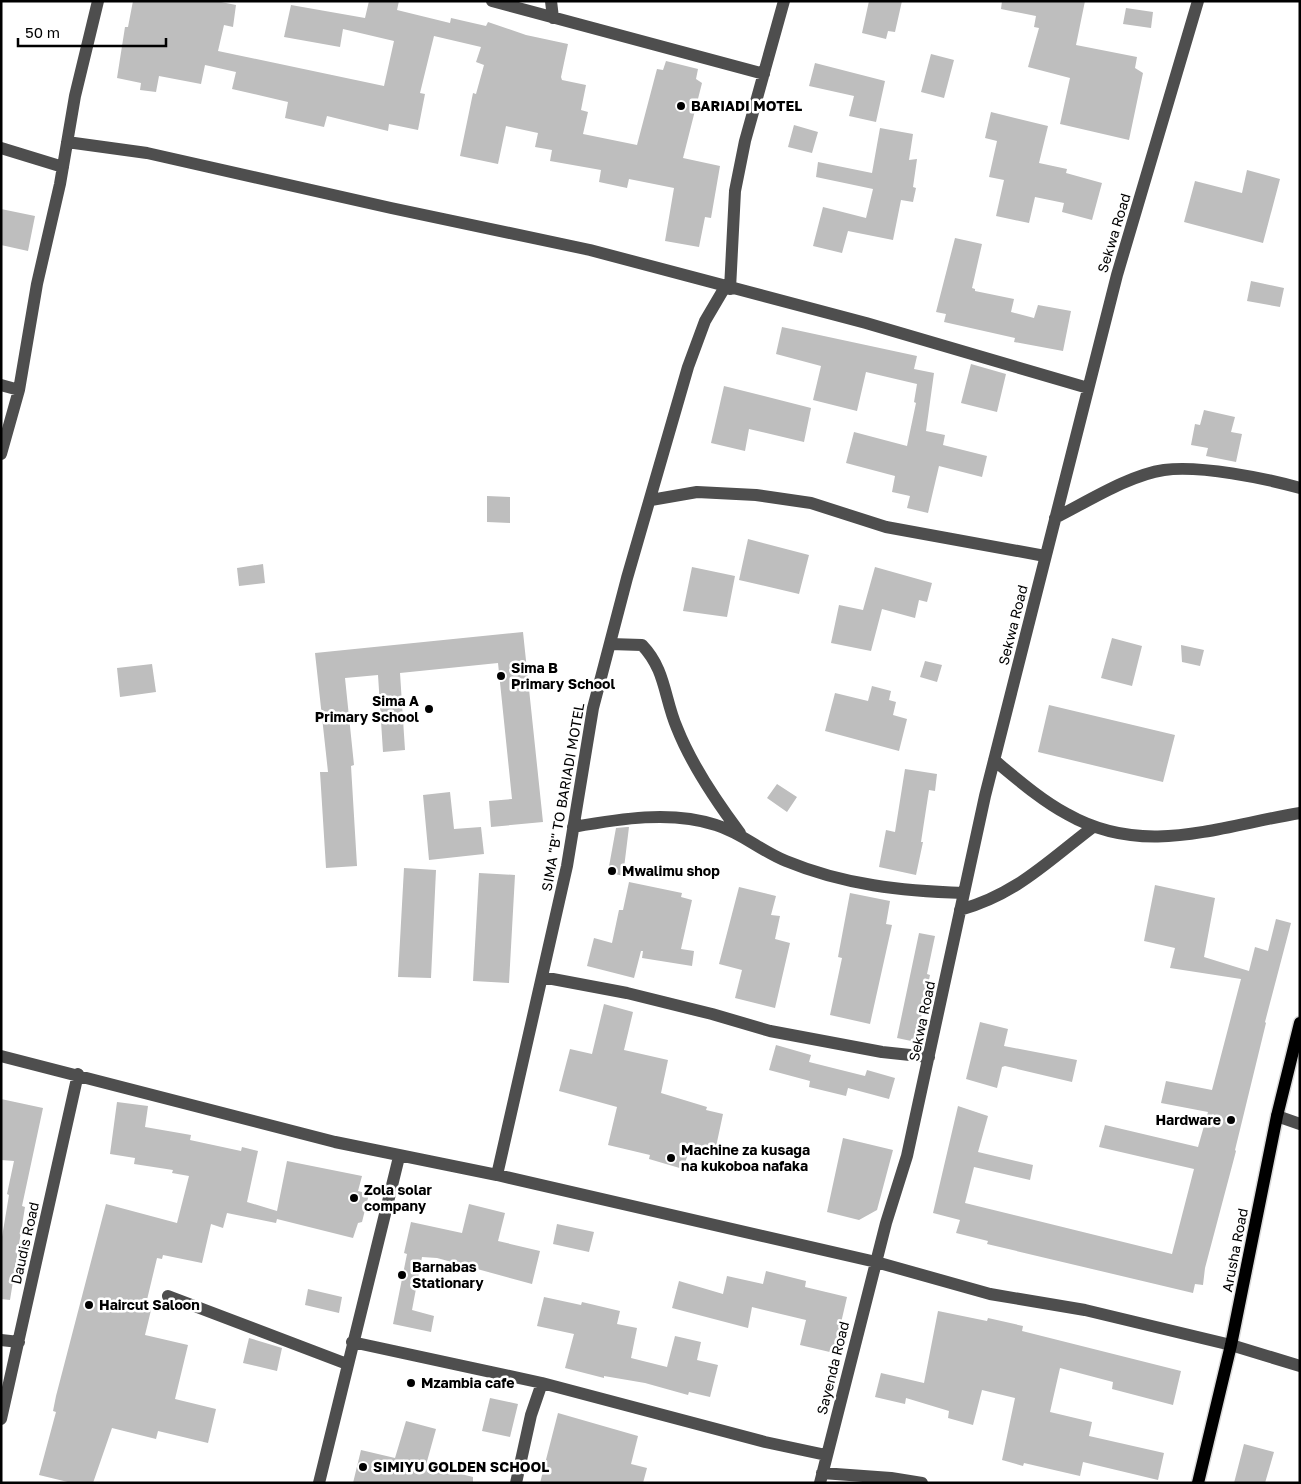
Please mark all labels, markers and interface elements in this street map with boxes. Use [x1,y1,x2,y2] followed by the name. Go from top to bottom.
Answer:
[18,15,165,47] scale bar
[25,23,60,41] text: 50 m
[691,97,802,114] place label: BARIADI MOTEL
[675,100,687,112] marker: BARIADI MOTEL
[1093,191,1134,275] street label: Sekwa Road
[994,583,1031,667] street label: Sekwa Road
[511,659,615,692] place label: Sima B Primary School
[495,670,507,682] marker: Sima B Primary School
[315,692,419,725] place label: Sima A Primary School
[538,701,587,892] street label: SIMA "B" TO BARIADI MOTEL
[423,703,435,715] marker: Sima A Primary School
[622,862,720,879] place label: Mwalimu shop
[606,865,618,877] marker: Mwalimu shop
[905,979,938,1063] street label: Sekwa Road
[1155,1111,1221,1128] place label: Hardware
[1225,1114,1237,1126] marker: Hardware
[681,1141,810,1174] place label: Machine za kusaga na kukoboa nafaka
[665,1152,677,1164] marker: Machine za kusaga na kukoboa nafaka
[364,1181,432,1214] place label: Zola solar company
[348,1192,360,1204] marker: Zola solar company
[7,1200,42,1286] street label: Daudis Road
[1218,1207,1251,1293] street label: Arusha Road
[412,1258,484,1291] place label: Barnabas Stationary
[396,1269,408,1281] marker: Barnabas Stationary
[99,1296,200,1313] place label: Haircut Saloon
[83,1299,95,1311] marker: Haircut Saloon
[813,1320,852,1416] street label: Sayenda Road
[421,1374,515,1391] place label: Mzambia cafe
[405,1377,417,1389] marker: Mzambia cafe
[373,1458,549,1475] place label: SIMIYU GOLDEN SCHOOL
[357,1461,369,1473] marker: SIMIYU GOLDEN SCHOOL

